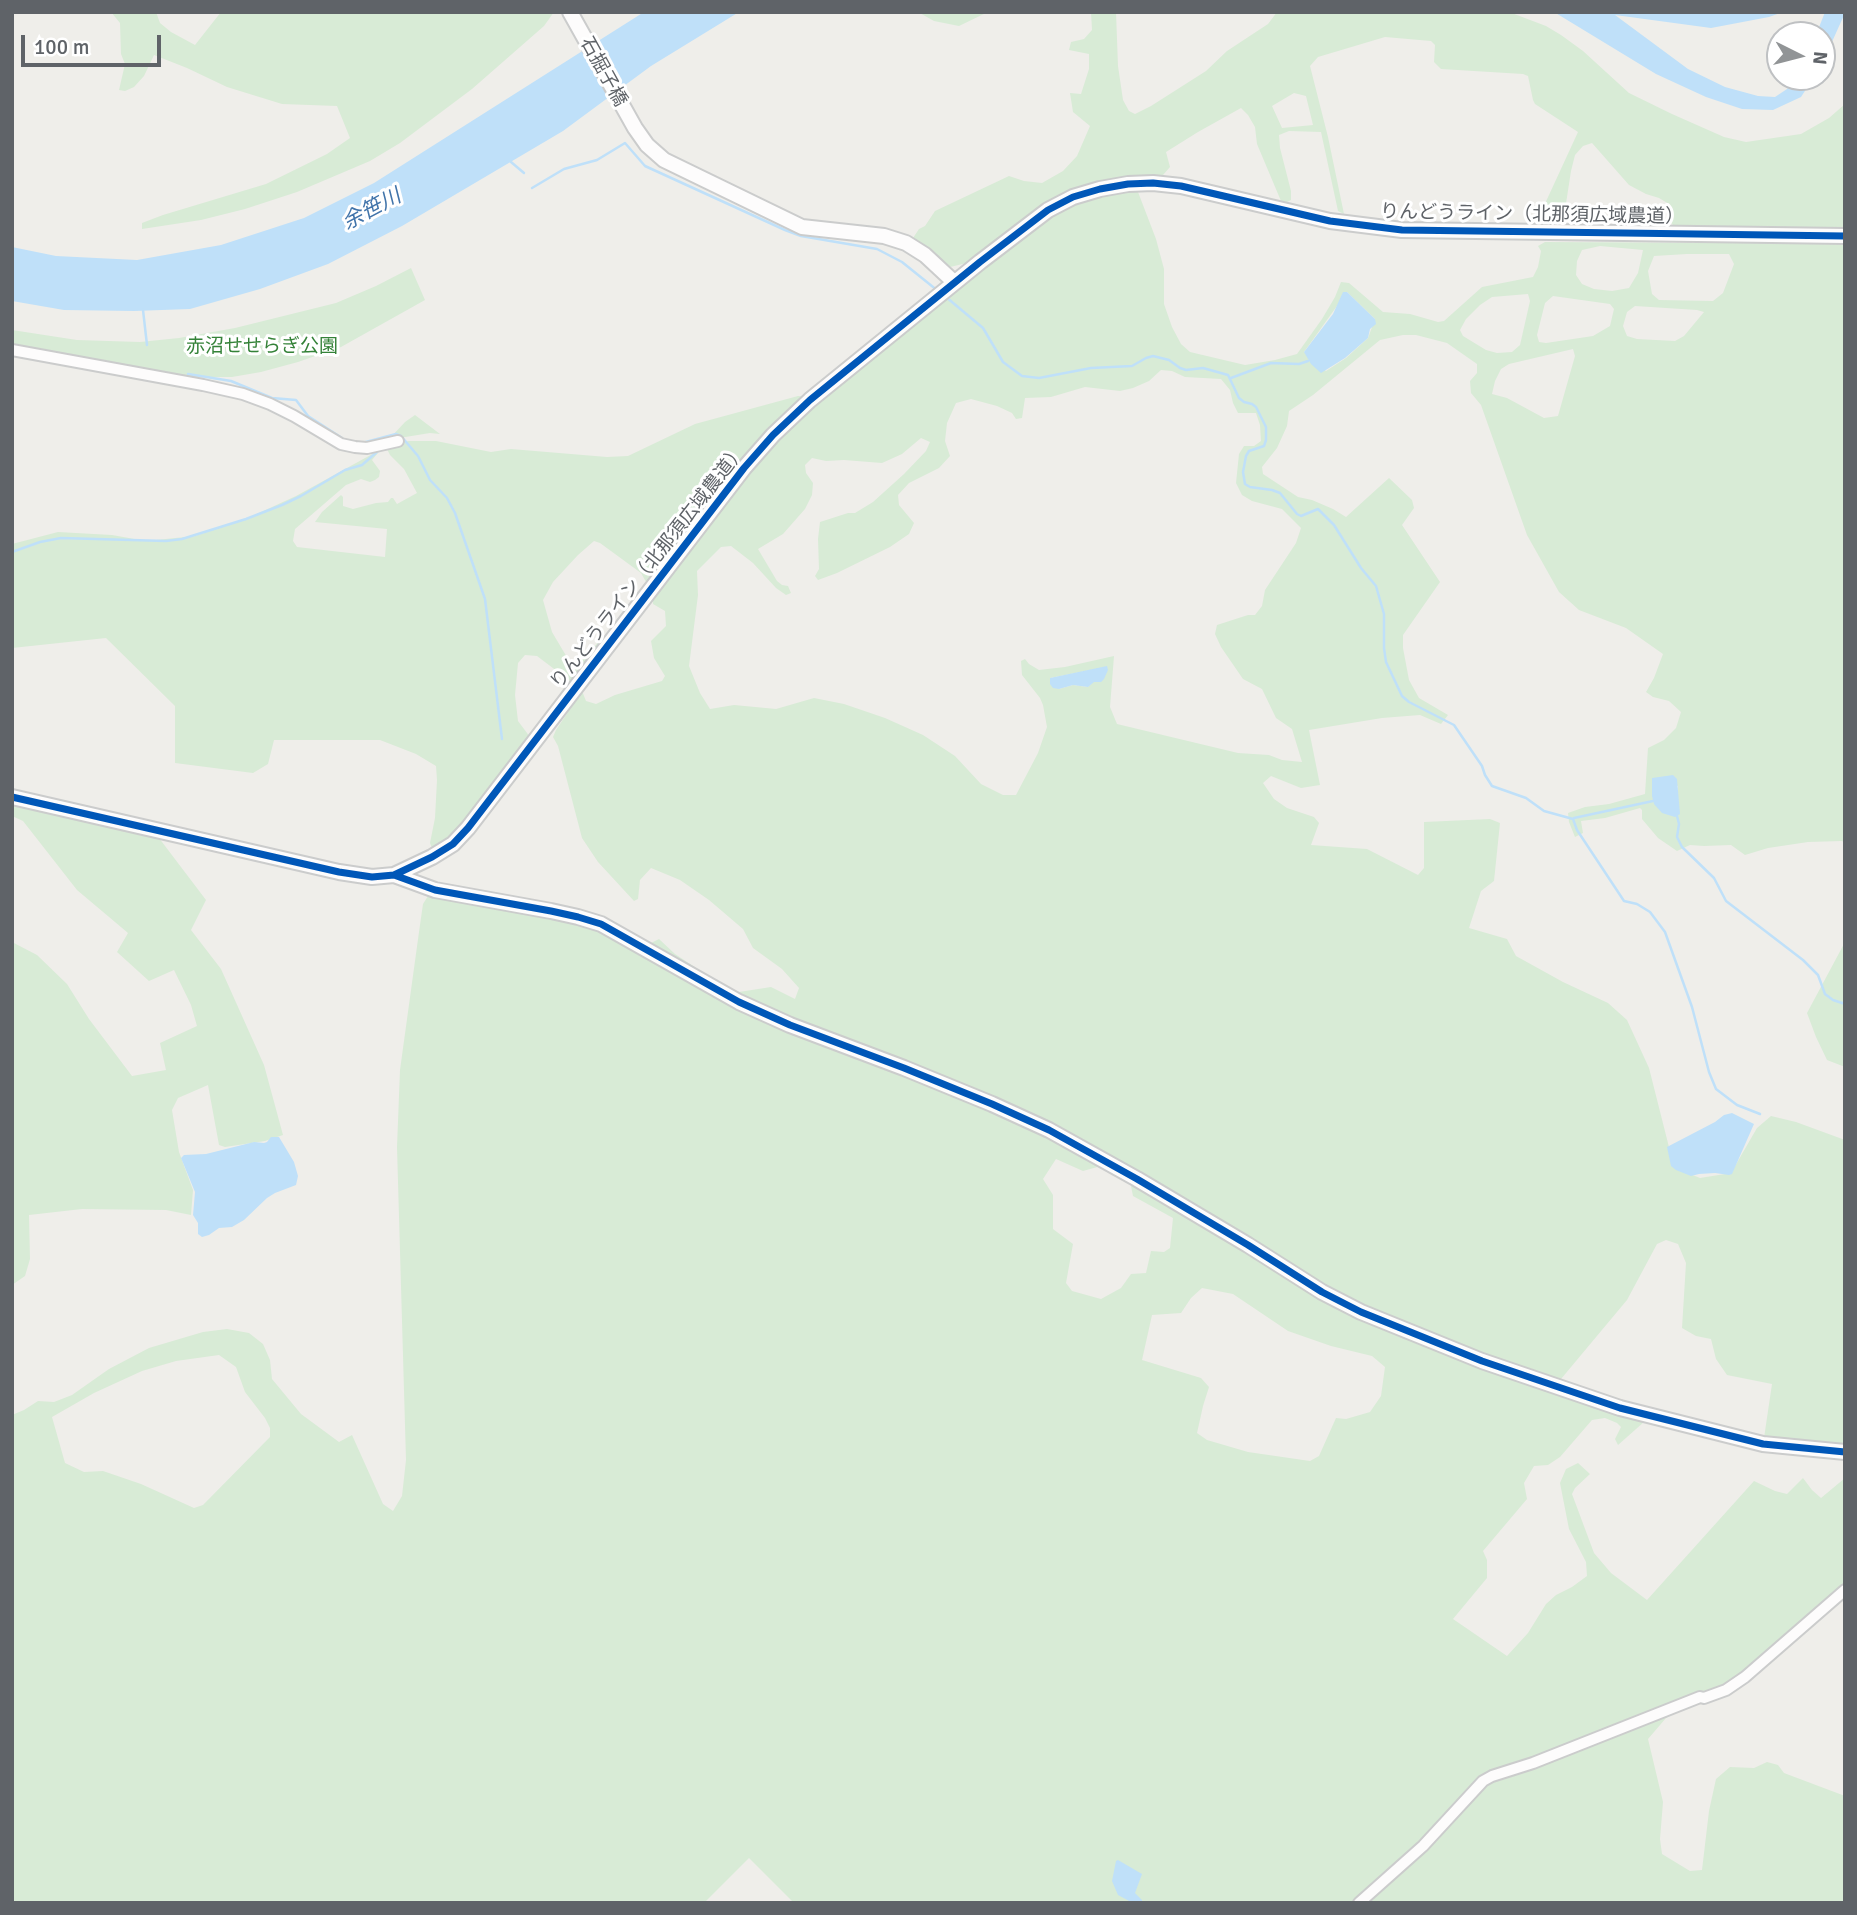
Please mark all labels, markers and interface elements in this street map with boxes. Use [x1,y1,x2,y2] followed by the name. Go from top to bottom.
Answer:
[24,21,164,65] scale bar
[1766,21,1836,91] north arrow
[575,33,631,111] street label: 石掘子橋
[34,34,89,60] text: 100 m
[1807,50,1833,66] text: N
[338,184,406,236] water label: 余笹川
[1380,201,1684,229] street label: りんどうライン（北那須広域農道）
[186,336,338,358] park label: 赤沼せせらぎ公園
[546,440,752,694] street label: りんどうライン（北那須広域農道）

